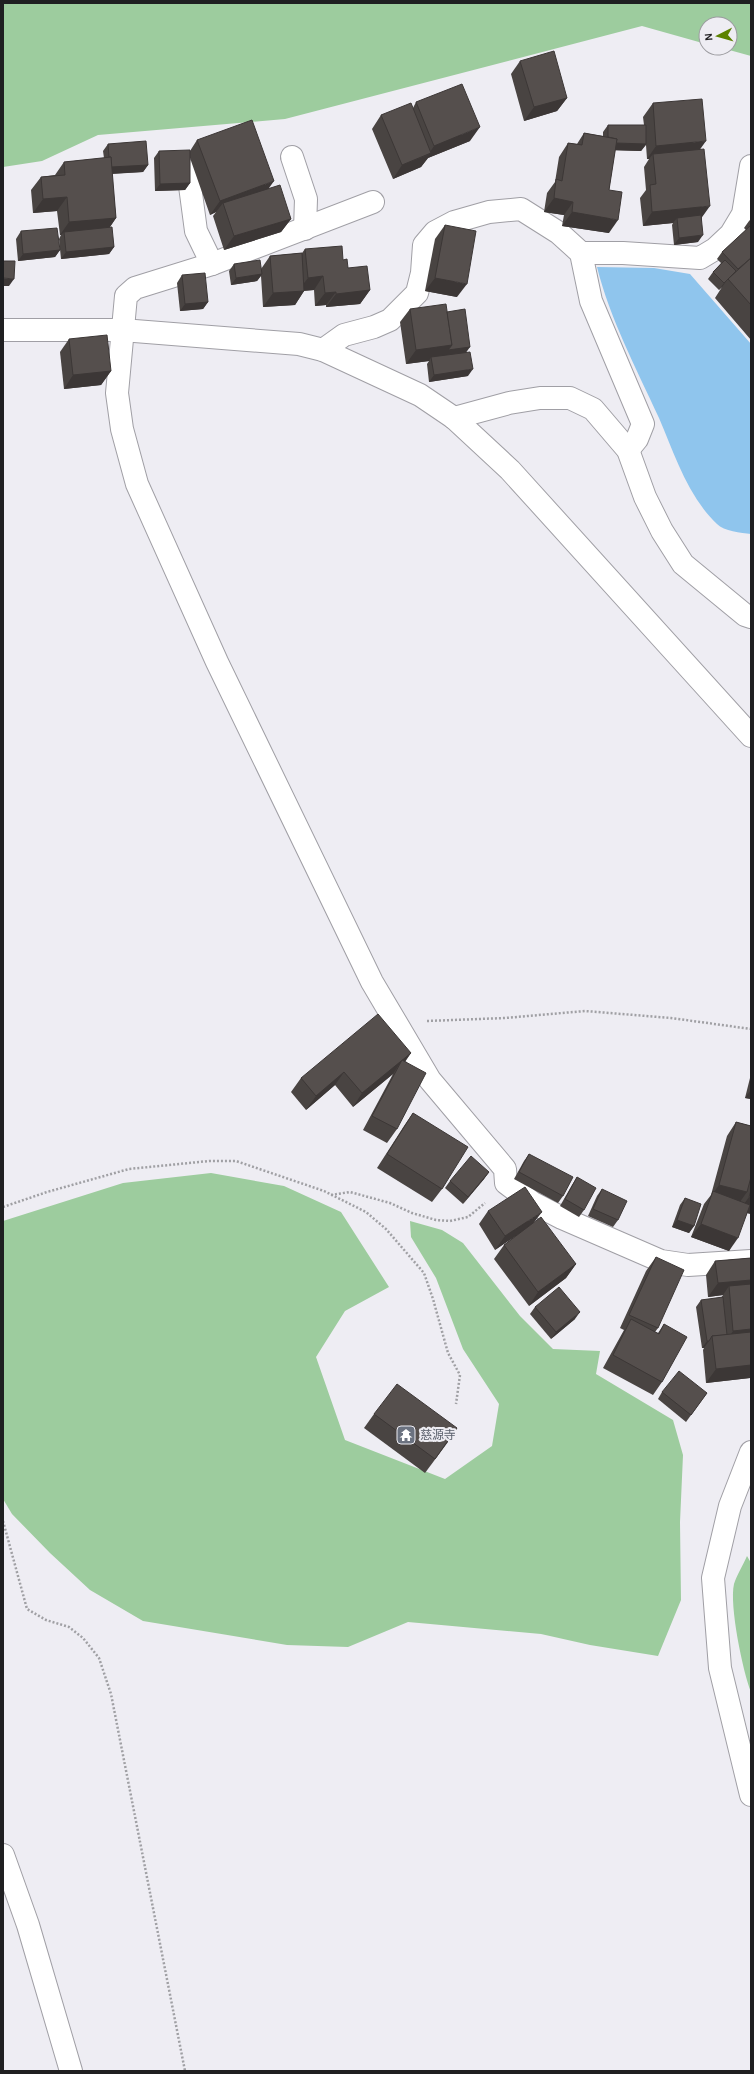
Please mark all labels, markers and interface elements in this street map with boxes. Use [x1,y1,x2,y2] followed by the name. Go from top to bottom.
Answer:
[698,16,738,56] north arrow
[703,33,714,41] text: N
[395,1424,417,1446] temple icon: 慈源寺
[420,1428,456,1441] place label: 慈源寺

